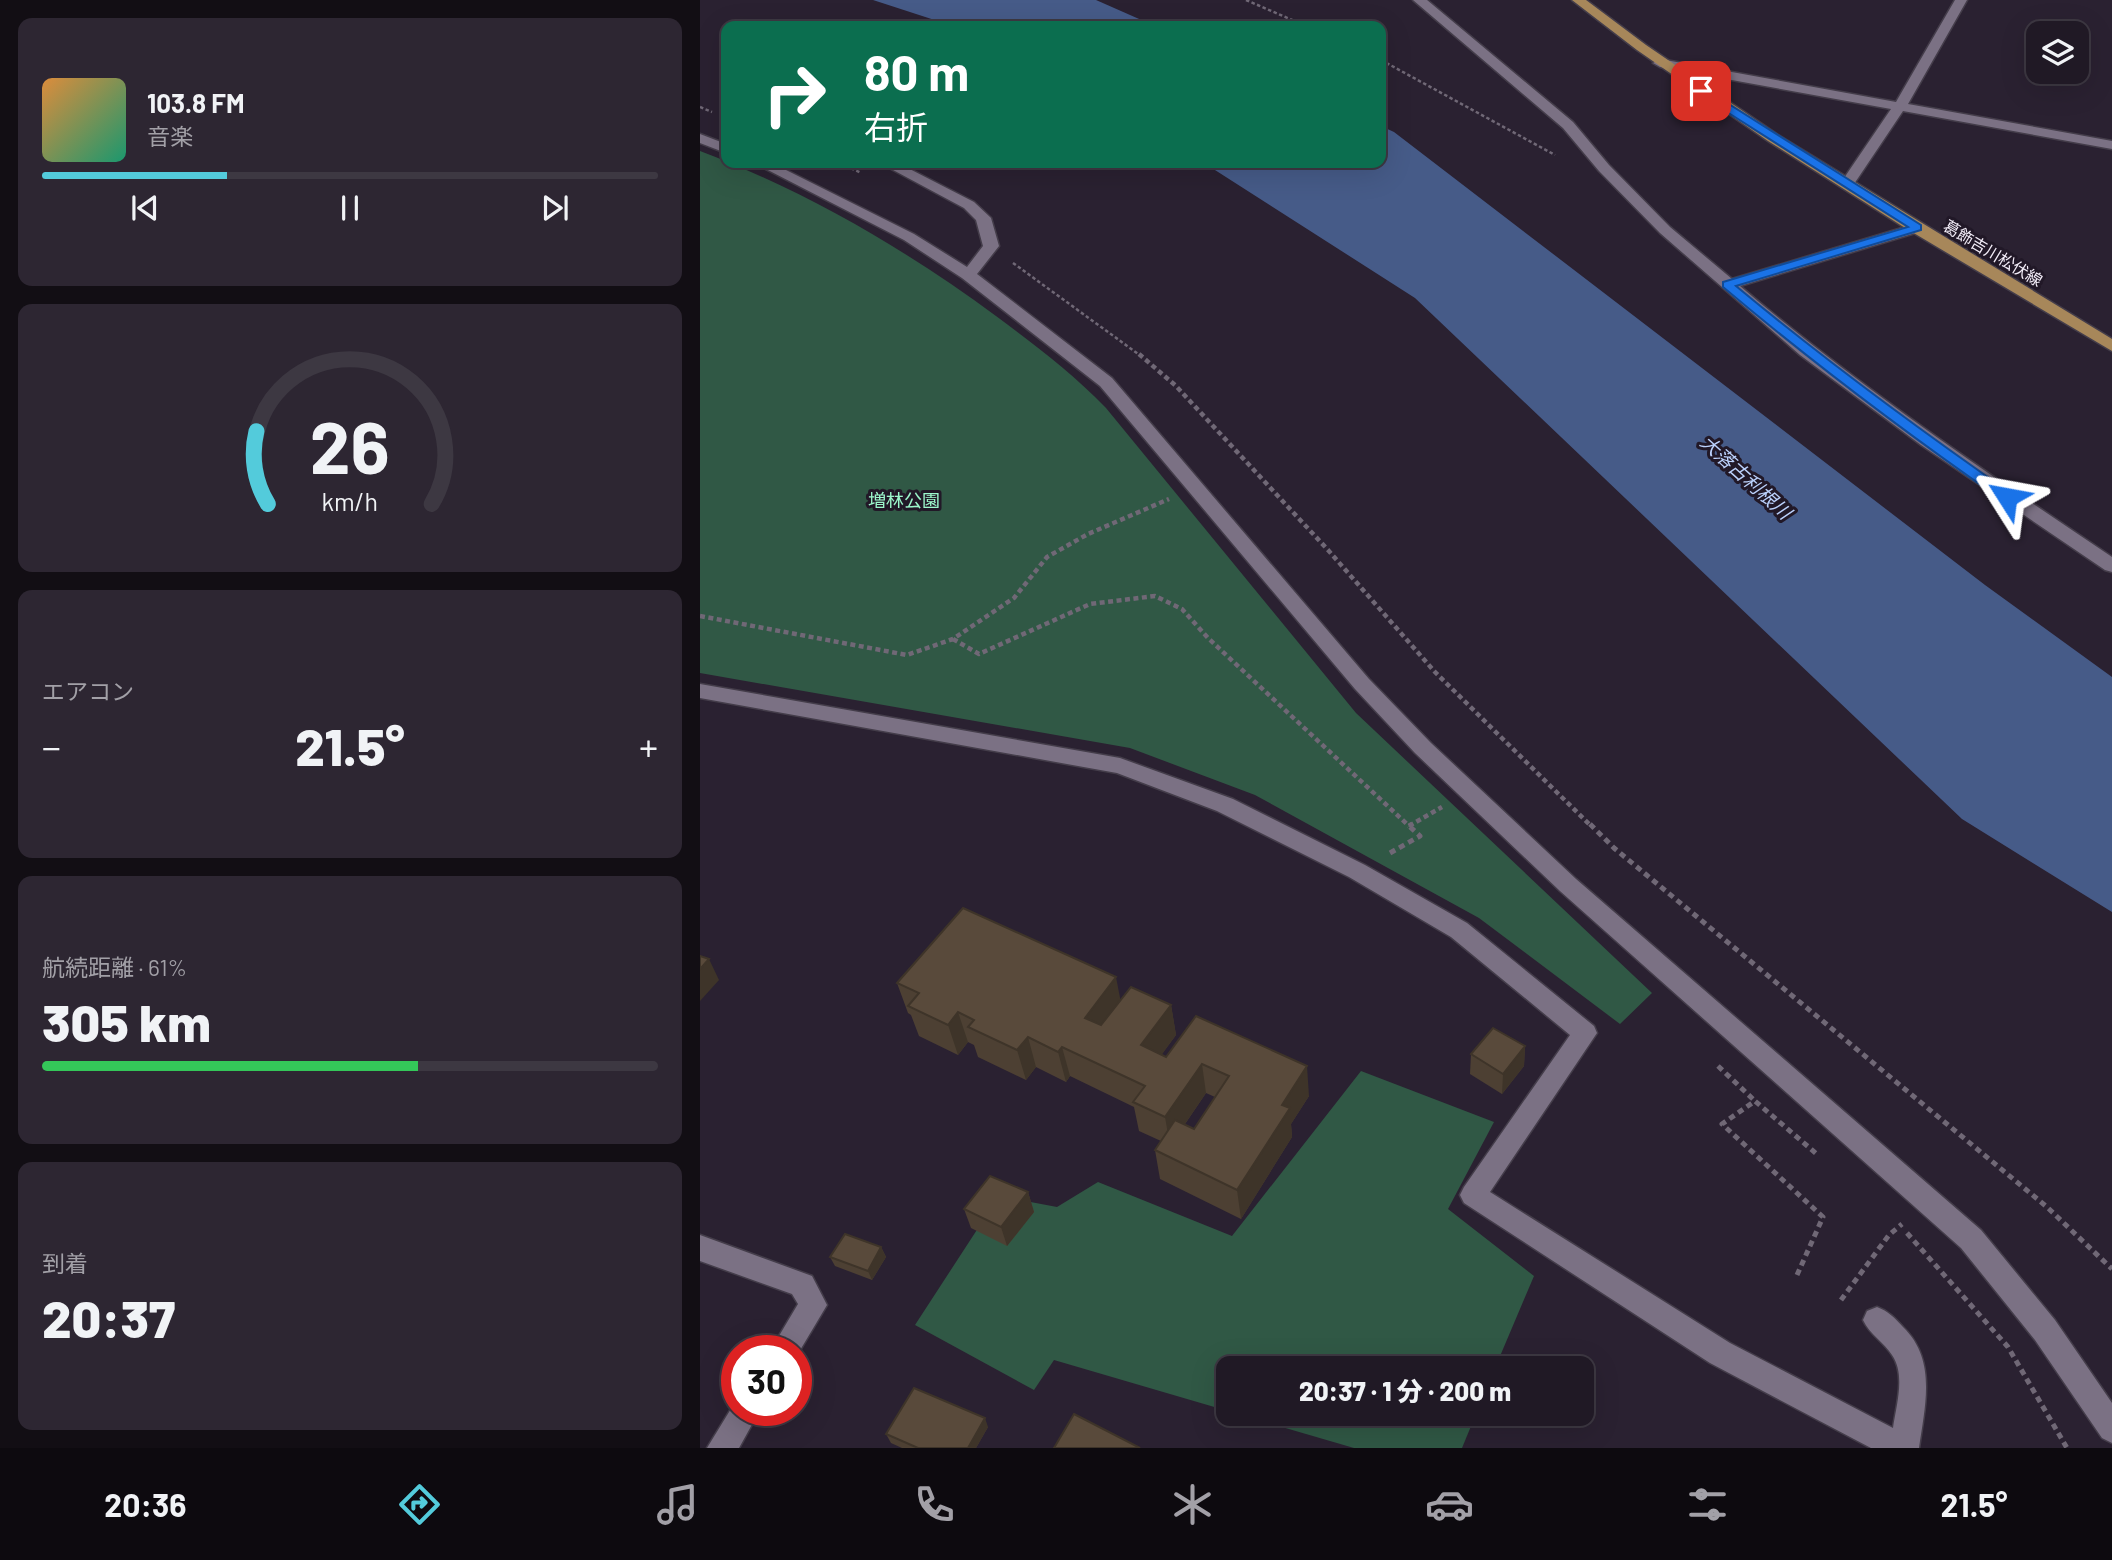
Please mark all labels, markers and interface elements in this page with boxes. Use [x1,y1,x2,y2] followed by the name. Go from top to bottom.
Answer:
[2026,21,2089,84] map controls
[2026,21,2089,84] button: layers
[864,42,969,101] text: 80 m
[749,49,840,140] icon: right
[1671,61,1731,121] pin
[1682,72,1720,110] icon: arrive
[147,87,245,118] text: 103.8 FM
[864,107,928,145] text: 右折
[147,122,193,150] text: 音楽
[126,189,164,227] icon: previous
[331,189,369,227] icon: pause
[536,189,574,227] icon: next
[1940,216,2046,290] street label: 葛飾吉川松伏線
[310,401,390,489] text: 26
[1696,430,1798,525] water label: 大落古利根川
[1970,460,2044,534] position arrow
[322,486,378,516] text: km/h
[868,489,940,511] park label: 増林公園
[42,677,134,705] text: エアコン
[295,714,405,776] text: 21.5°
[42,723,61,769] text: −
[639,723,658,769] text: +
[42,953,187,981] text: 航続距離 · 61%
[42,990,211,1052] text: 305 km
[42,1249,88,1277] text: 到着
[42,1286,175,1348] text: 20:37
[721,1335,812,1426] speed limit sign: 30
[1299,1375,1511,1406] text: 20:37 · 1 分 · 200 m
[395,1480,444,1529] icon: directions
[653,1480,702,1529] icon: music
[910,1480,959,1529] icon: phone
[1168,1480,1217,1529] icon: climate
[1425,1480,1474,1529] icon: car
[1683,1480,1732,1529] icon: filters
[104,1485,187,1523] text: 20:36
[1941,1485,2008,1523] text: 21.5°

